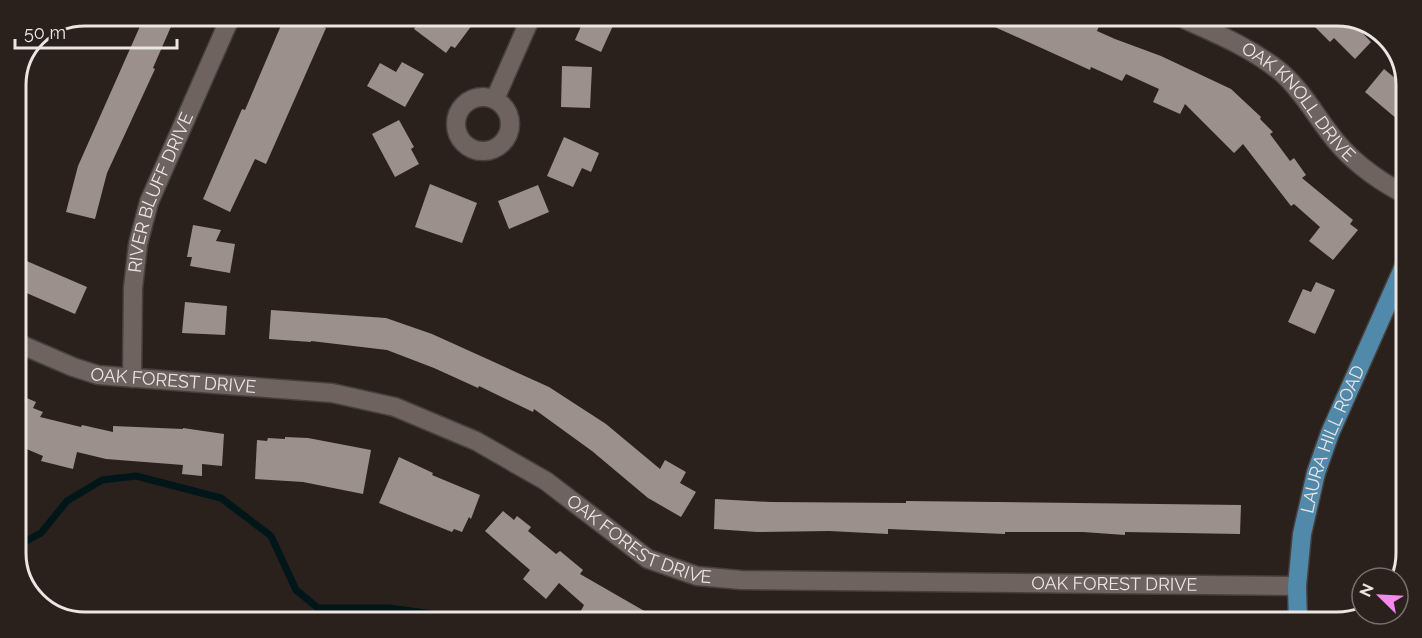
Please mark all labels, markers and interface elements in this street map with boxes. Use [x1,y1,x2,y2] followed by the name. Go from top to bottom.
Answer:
[15,12,177,50] scale bar
[24,22,66,43] text: 50 m
[1238,37,1360,166] street label: OAK KNOLL DRIVE
[124,109,197,274] street label: RIVER BLUFF DRIVE
[88,362,257,397] street label: OAK FOREST DRIVE
[1296,362,1369,515] street label: LAURA HILL ROAD
[563,490,713,587] street label: OAK FOREST DRIVE
[1350,566,1410,626] north arrow
[1031,572,1198,595] street label: OAK FOREST DRIVE
[1356,581,1378,600] text: N

